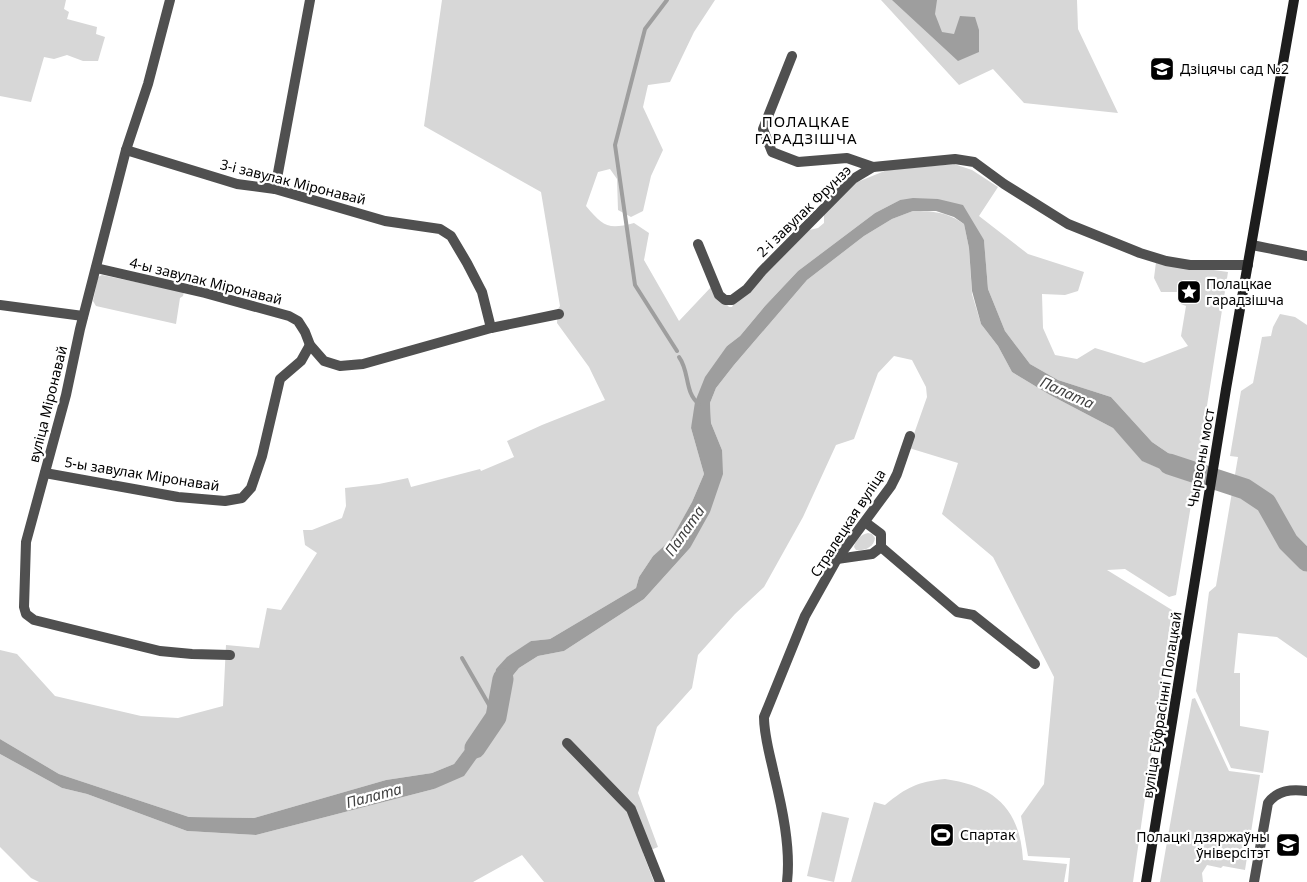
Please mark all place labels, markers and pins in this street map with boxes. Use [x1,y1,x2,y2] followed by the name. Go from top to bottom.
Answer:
[1149,56,1175,82] school or university icon: Дзіцячы сад №2
[1180,59,1289,78] place label: Дзіцячы сад №2
[1206,274,1284,309] place label: Полацкае гарадзішча
[1176,279,1202,305] place icon: Полацкае гарадзішча
[929,822,955,848] sports icon: Спартак
[960,825,1016,844] place label: Спартак
[1136,827,1270,862] place label: Полацкі дзяржаўны ўніверсітэт
[1275,832,1301,858] school or university icon: Полацкі дзяржаўны ўніверсітэт

